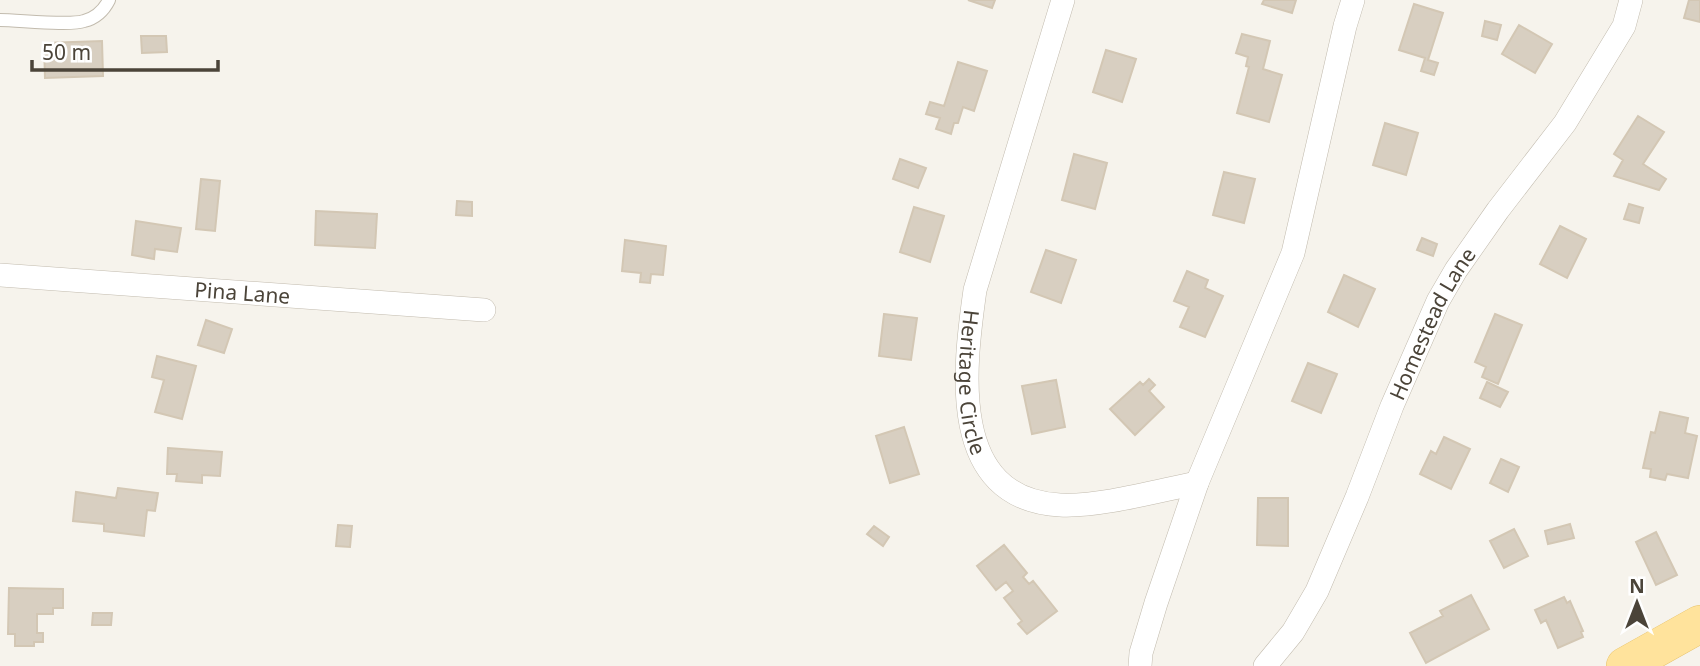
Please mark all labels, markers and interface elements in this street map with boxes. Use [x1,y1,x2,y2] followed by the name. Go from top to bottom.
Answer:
[32,28,217,72] scale bar
[42,38,91,66] text: 50 m
[1382,242,1482,404] street label: Homestead Lane
[193,275,291,310] street label: Pina Lane
[953,308,993,459] street label: Heritage Circle
[1602,568,1672,638] north arrow
[1629,573,1645,599] text: N

